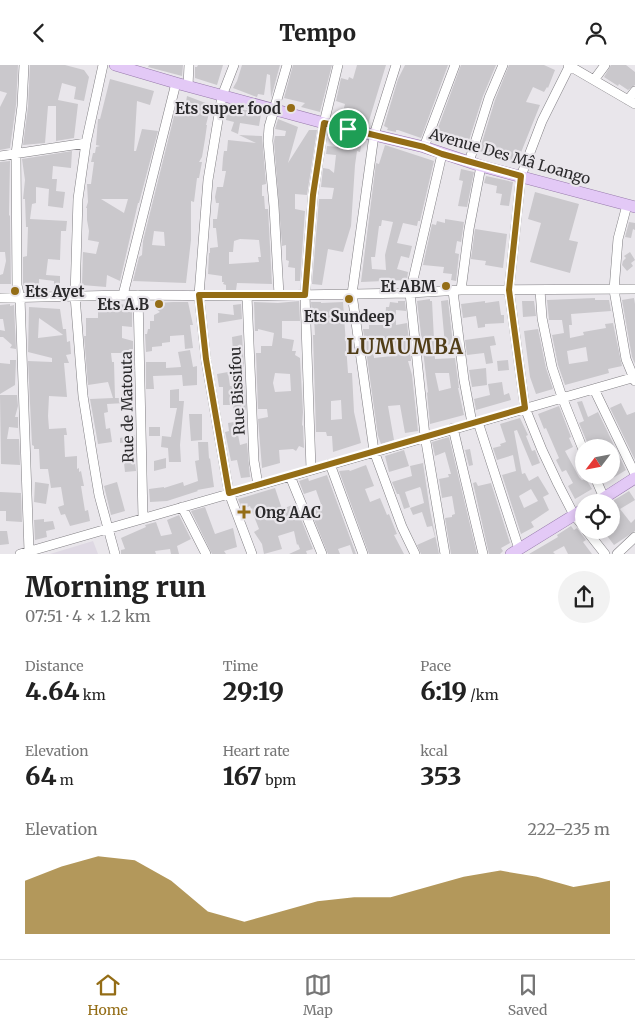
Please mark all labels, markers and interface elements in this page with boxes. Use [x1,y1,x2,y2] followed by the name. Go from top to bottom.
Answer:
[25,19,53,47] icon: back
[279,19,356,47] text: Tempo
[582,19,610,47] icon: person
[175,99,281,118] place label: Ets super food
[285,102,297,114] marker: Ets super food
[327,108,369,150] pin
[334,115,362,143] icon: arrive
[426,124,593,188] street label: Avenue Des Mâ Loango
[380,277,437,296] place label: Et ABM
[440,280,452,292] marker: Et ABM
[25,282,85,301] place label: Ets Ayet
[9,285,21,297] marker: Ets Ayet
[343,293,355,305] marker: Ets Sundeep
[97,295,150,314] place label: Ets A.B
[153,298,165,310] marker: Ets A.B
[304,307,395,326] place label: Ets Sundeep
[346,334,464,359] district label: LUMUMBA
[225,346,249,436] street label: Rue Bissifou
[117,351,137,463] street label: Rue de Matouta
[575,439,620,484] north arrow
[575,439,620,539] map controls
[575,494,620,539] button: locate
[255,503,321,522] place label: Ong AAC
[237,505,251,519] marker: Ong AAC
[25,569,206,605] text: Morning run
[558,571,610,623] button: share
[25,606,151,626] text: 07:51 · 4 × 1.2 km
[25,657,84,675] text: Distance
[223,657,258,675] text: Time
[420,657,451,675] text: Pace
[25,675,80,707] text: 4.64
[223,675,284,707] text: 29:19
[420,675,467,707] text: 6:19
[80,686,106,704] text: km
[467,686,499,704] text: /km
[25,742,89,760] text: Elevation
[223,742,290,760] text: Heart rate
[420,742,448,760] text: kcal
[25,760,57,792] text: 64
[223,760,262,792] text: 167
[420,760,462,792] text: 353
[57,771,74,789] text: m
[262,771,296,789] text: bpm
[25,819,98,839] text: Elevation
[528,819,610,839] text: 222–235 m
[88,971,128,1019] tab: Home
[303,971,333,1019] tab: Map
[508,971,547,1019] tab: Saved

